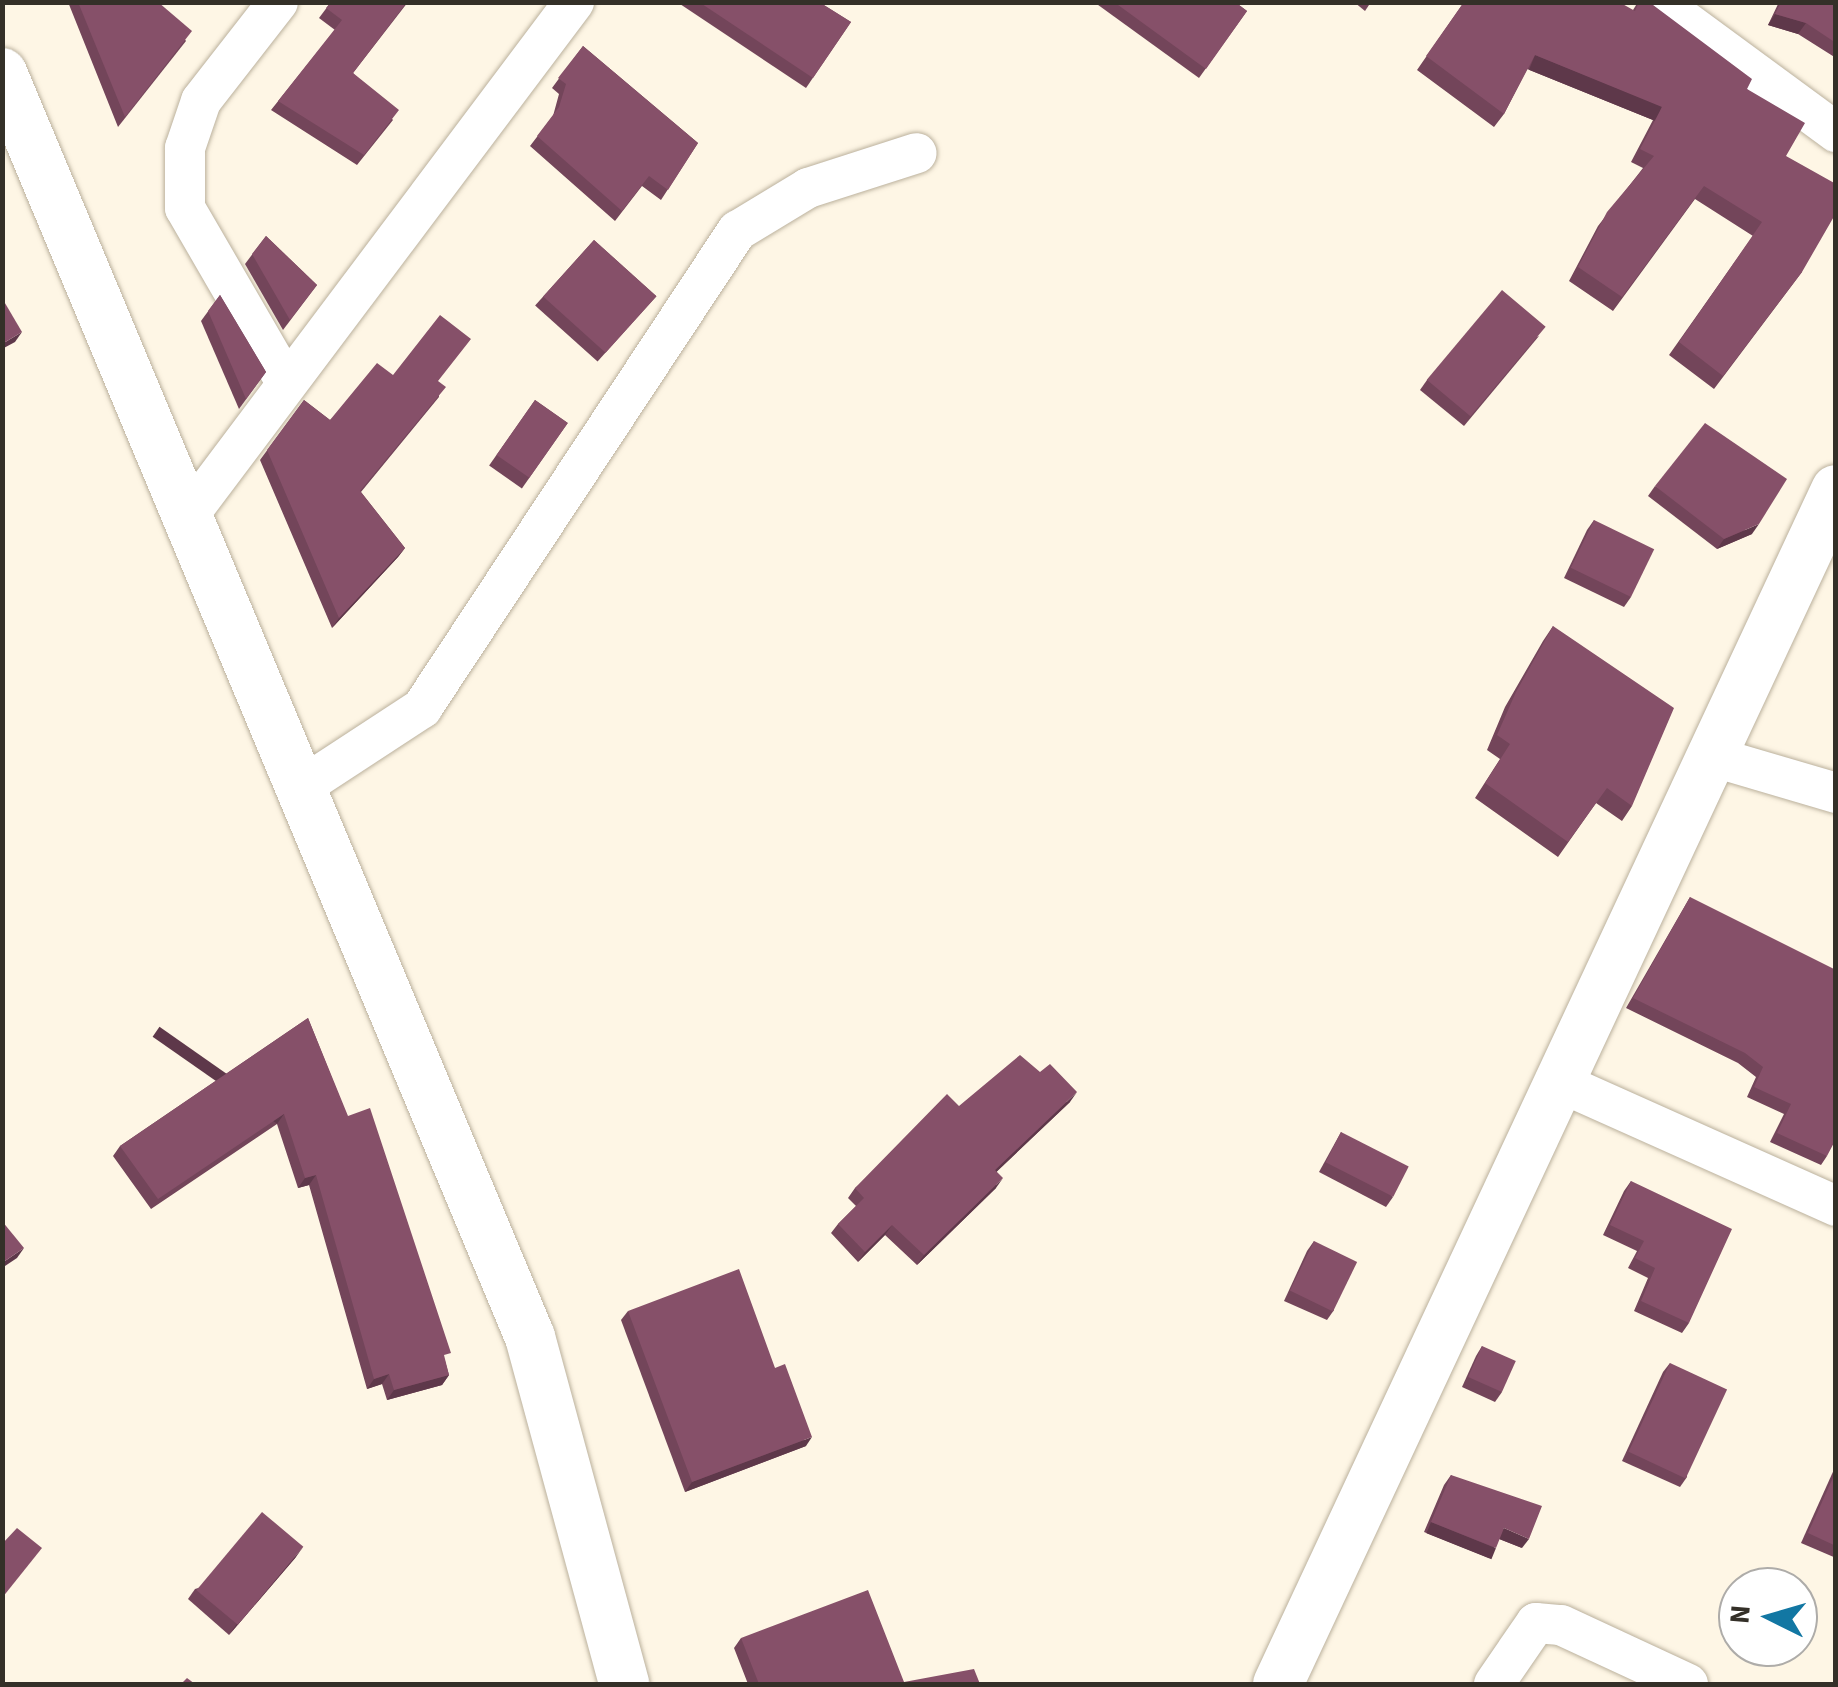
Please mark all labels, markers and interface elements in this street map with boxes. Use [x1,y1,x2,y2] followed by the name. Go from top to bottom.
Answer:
[1718,1567,1818,1667] north arrow
[1719,1604,1761,1626] text: N

